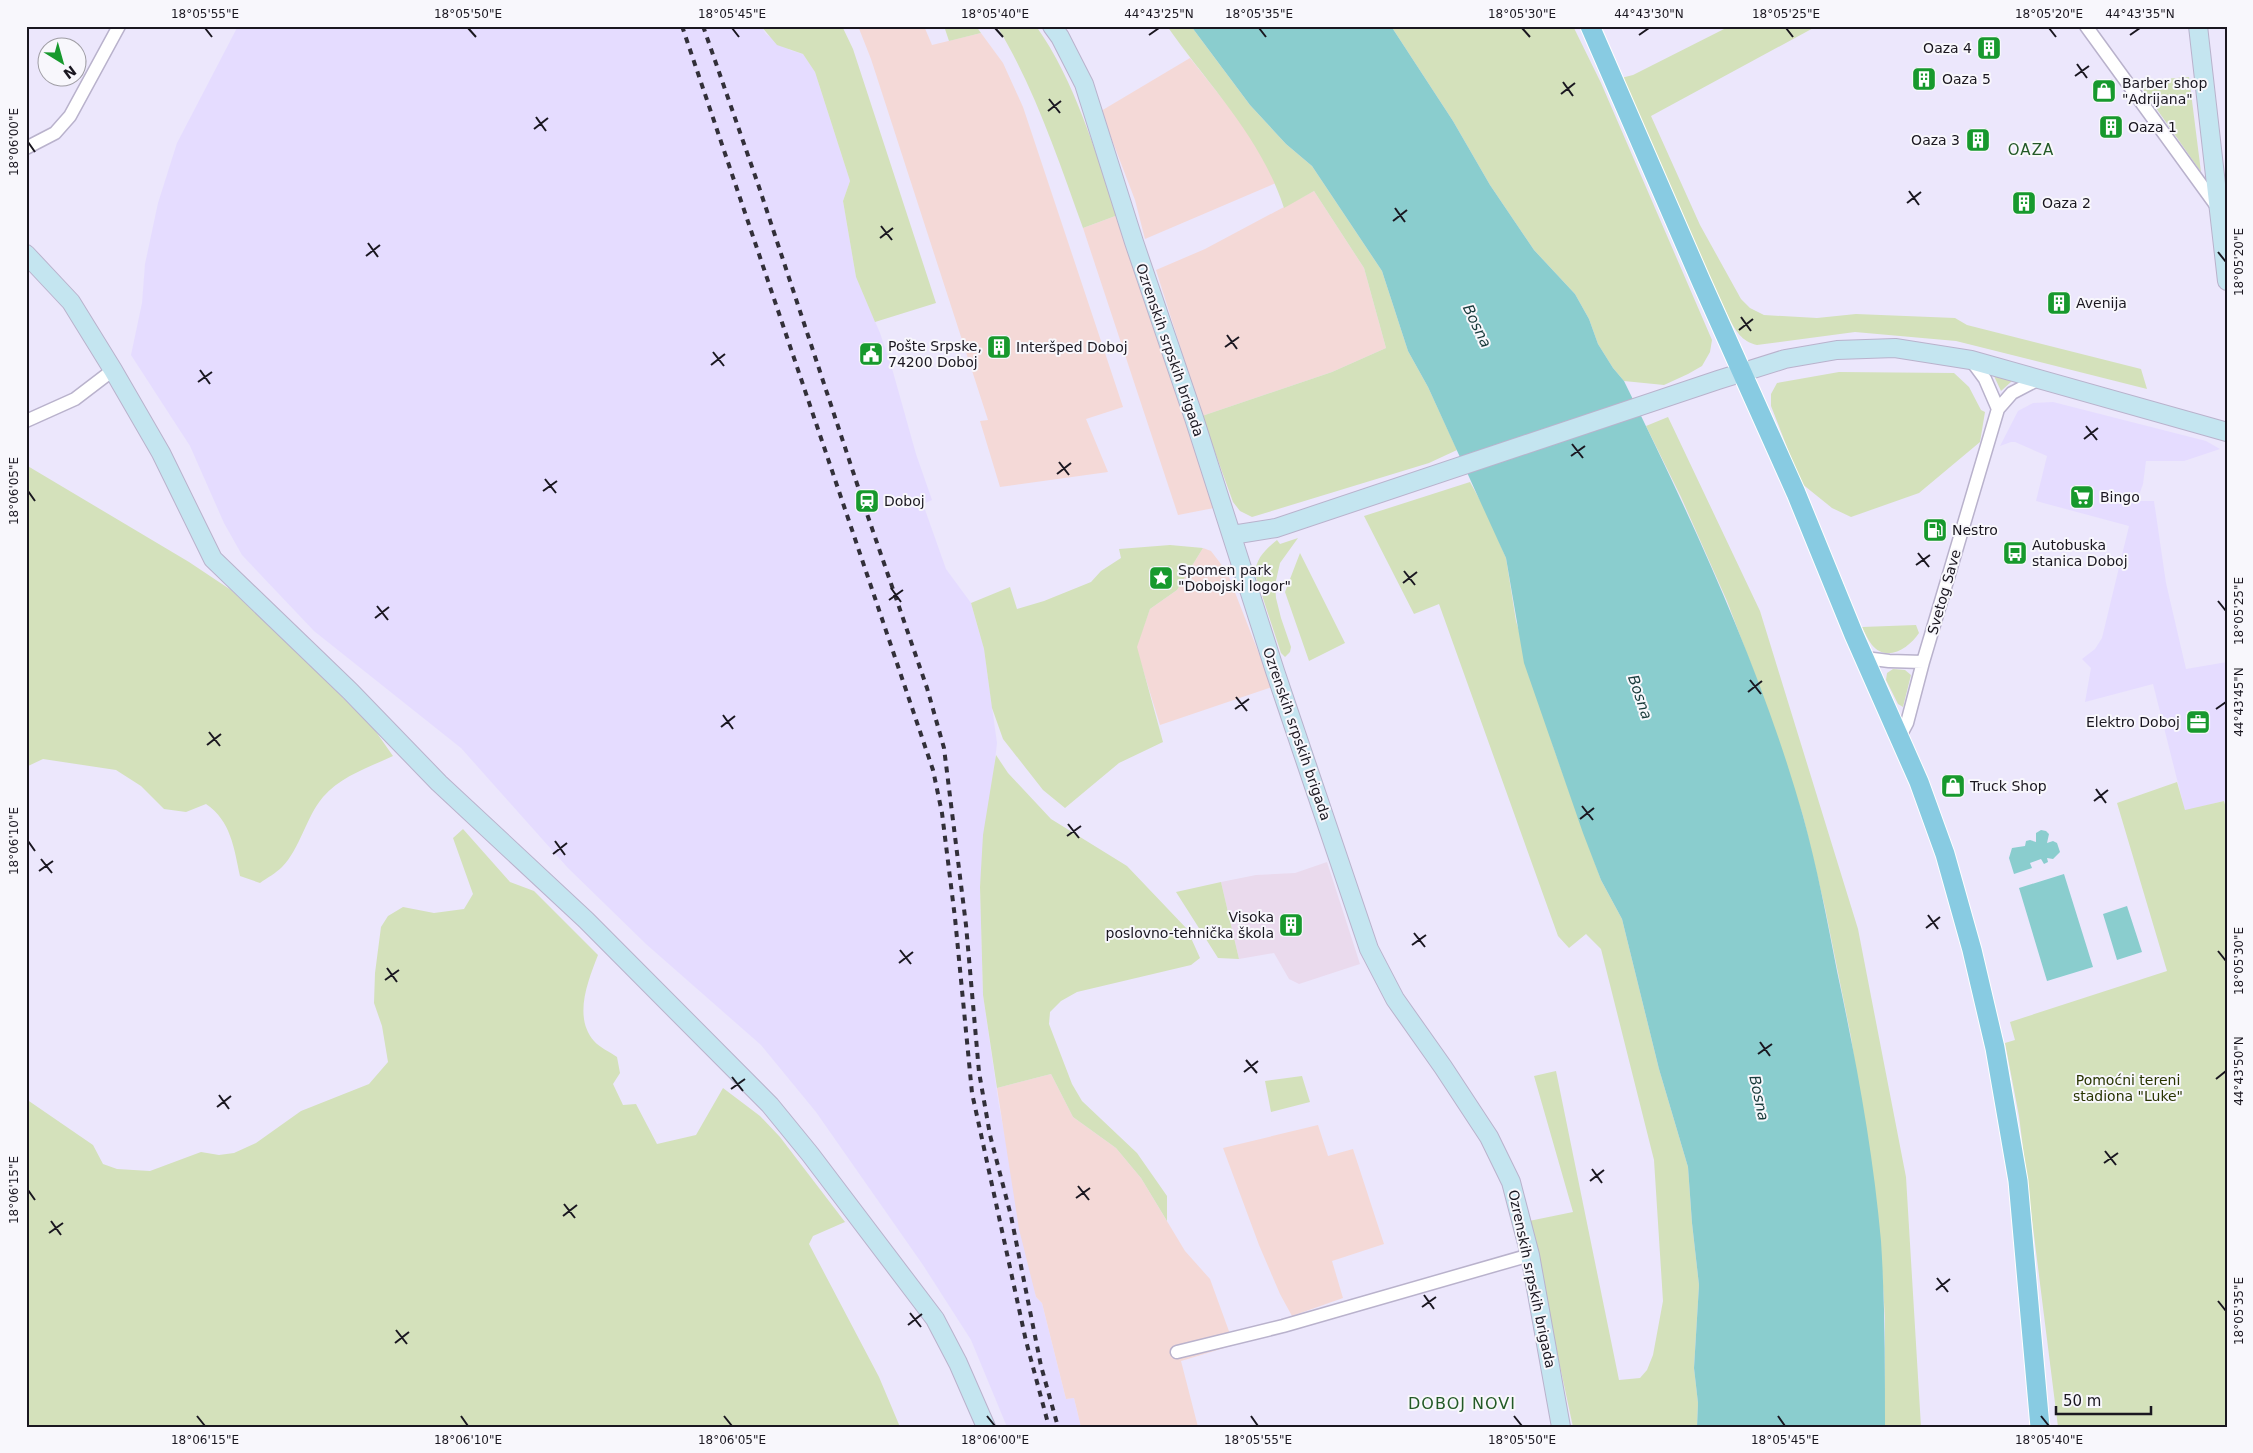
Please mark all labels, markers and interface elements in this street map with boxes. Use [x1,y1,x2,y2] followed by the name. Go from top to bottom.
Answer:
[171,7,239,21] text: 18°05'55"E
[434,7,502,21] text: 18°05'50"E
[698,7,766,21] text: 18°05'45"E
[961,7,1029,21] text: 18°05'40"E
[1124,7,1194,21] text: 44°43'25"N
[1225,7,1293,21] text: 18°05'35"E
[1488,7,1556,21] text: 18°05'30"E
[1614,7,1684,21] text: 44°43'30"N
[1752,7,1820,21] text: 18°05'25"E
[2015,7,2083,21] text: 18°05'20"E
[2105,7,2175,21] text: 44°43'35"N
[1976,35,2002,61] building icon: Oaza 4
[38,38,88,88] north arrow
[1923,40,1972,56] place label: Oaza 4
[60,62,79,82] text: N
[1911,66,1937,92] building icon: Oaza 5
[1942,71,1991,87] place label: Oaza 5
[2122,75,2207,107] place label: Barber shop "Adrijana"
[2091,78,2117,104] shop icon: Barber shop "Adrijana"
[7,108,21,176] text: 18°06'00"E
[2098,114,2124,140] building icon: Oaza 1
[2128,119,2177,135] place label: Oaza 1
[1965,127,1991,153] building icon: Oaza 3
[1911,132,1960,148] place label: Oaza 3
[2008,141,2054,159] district label: OAZA
[2011,190,2037,216] building icon: Oaza 2
[2042,195,2091,211] place label: Oaza 2
[2232,228,2246,296] text: 18°05'20"E
[1133,261,1207,439] street label: Ozrenskih srpskih brigada
[2046,290,2072,316] building icon: Avenija
[2076,295,2127,311] place label: Avenija
[1459,301,1495,351] water label: Bosna
[986,334,1012,360] building icon: Interšped Doboj
[888,338,982,370] place label: Pošte Srpske, 74200 Doboj
[1016,339,1128,355] place label: Interšped Doboj
[858,341,884,367] public building icon: Pošte Srpske, 74200 Doboj
[7,457,21,525] text: 18°06'05"E
[2069,484,2095,510] supermarket icon: Bingo
[854,488,880,514] station icon: Doboj
[2100,489,2140,505] place label: Bingo
[884,493,925,509] place label: Doboj
[1922,517,1948,543] fuel station icon: Nestro
[1952,522,1998,538] place label: Nestro
[2032,537,2128,569] place label: Autobuska stanica Doboj
[2002,540,2028,566] bus stop icon: Autobuska stanica Doboj
[1924,548,1964,636] street label: Svetog Save
[1178,562,1291,594] place label: Spomen park "Dobojski logor"
[1148,565,1174,591] place icon: Spomen park "Dobojski logor"
[2232,577,2246,645] text: 18°05'25"E
[1260,645,1334,823] street label: Ozrenskih srpskih brigada
[2232,667,2246,737] text: 44°43'45"N
[1624,672,1656,722] water label: Bosna
[2185,709,2211,735] office icon: Elektro Doboj
[2086,714,2180,730] place label: Elektro Doboj
[1940,773,1966,799] shop icon: Truck Shop
[1969,778,2047,794] place label: Truck Shop
[7,807,21,875] text: 18°06'10"E
[1106,909,1274,941] place label: Visoka poslovno-tehnička škola
[1278,912,1304,938] building icon: Visoka poslovno-tehnička škola
[2232,927,2246,995] text: 18°05'30"E
[2232,1036,2246,1106] text: 44°43'50"N
[2073,1072,2183,1104] park label: Pomoćni tereni stadiona "Luke"
[1745,1074,1773,1122] water label: Bosna
[7,1156,21,1224] text: 18°06'15"E
[1505,1188,1559,1370] street label: Ozrenskih srpskih brigada
[2232,1277,2246,1345] text: 18°05'35"E
[2056,1383,2150,1415] scale bar
[2063,1392,2101,1410] text: 50 m
[1408,1394,1516,1413] district label: DOBOJ NOVI
[171,1433,239,1447] text: 18°06'15"E
[434,1433,502,1447] text: 18°06'10"E
[698,1433,766,1447] text: 18°06'05"E
[961,1433,1029,1447] text: 18°06'00"E
[1224,1433,1292,1447] text: 18°05'55"E
[1488,1433,1556,1447] text: 18°05'50"E
[1751,1433,1819,1447] text: 18°05'45"E
[2015,1433,2083,1447] text: 18°05'40"E

